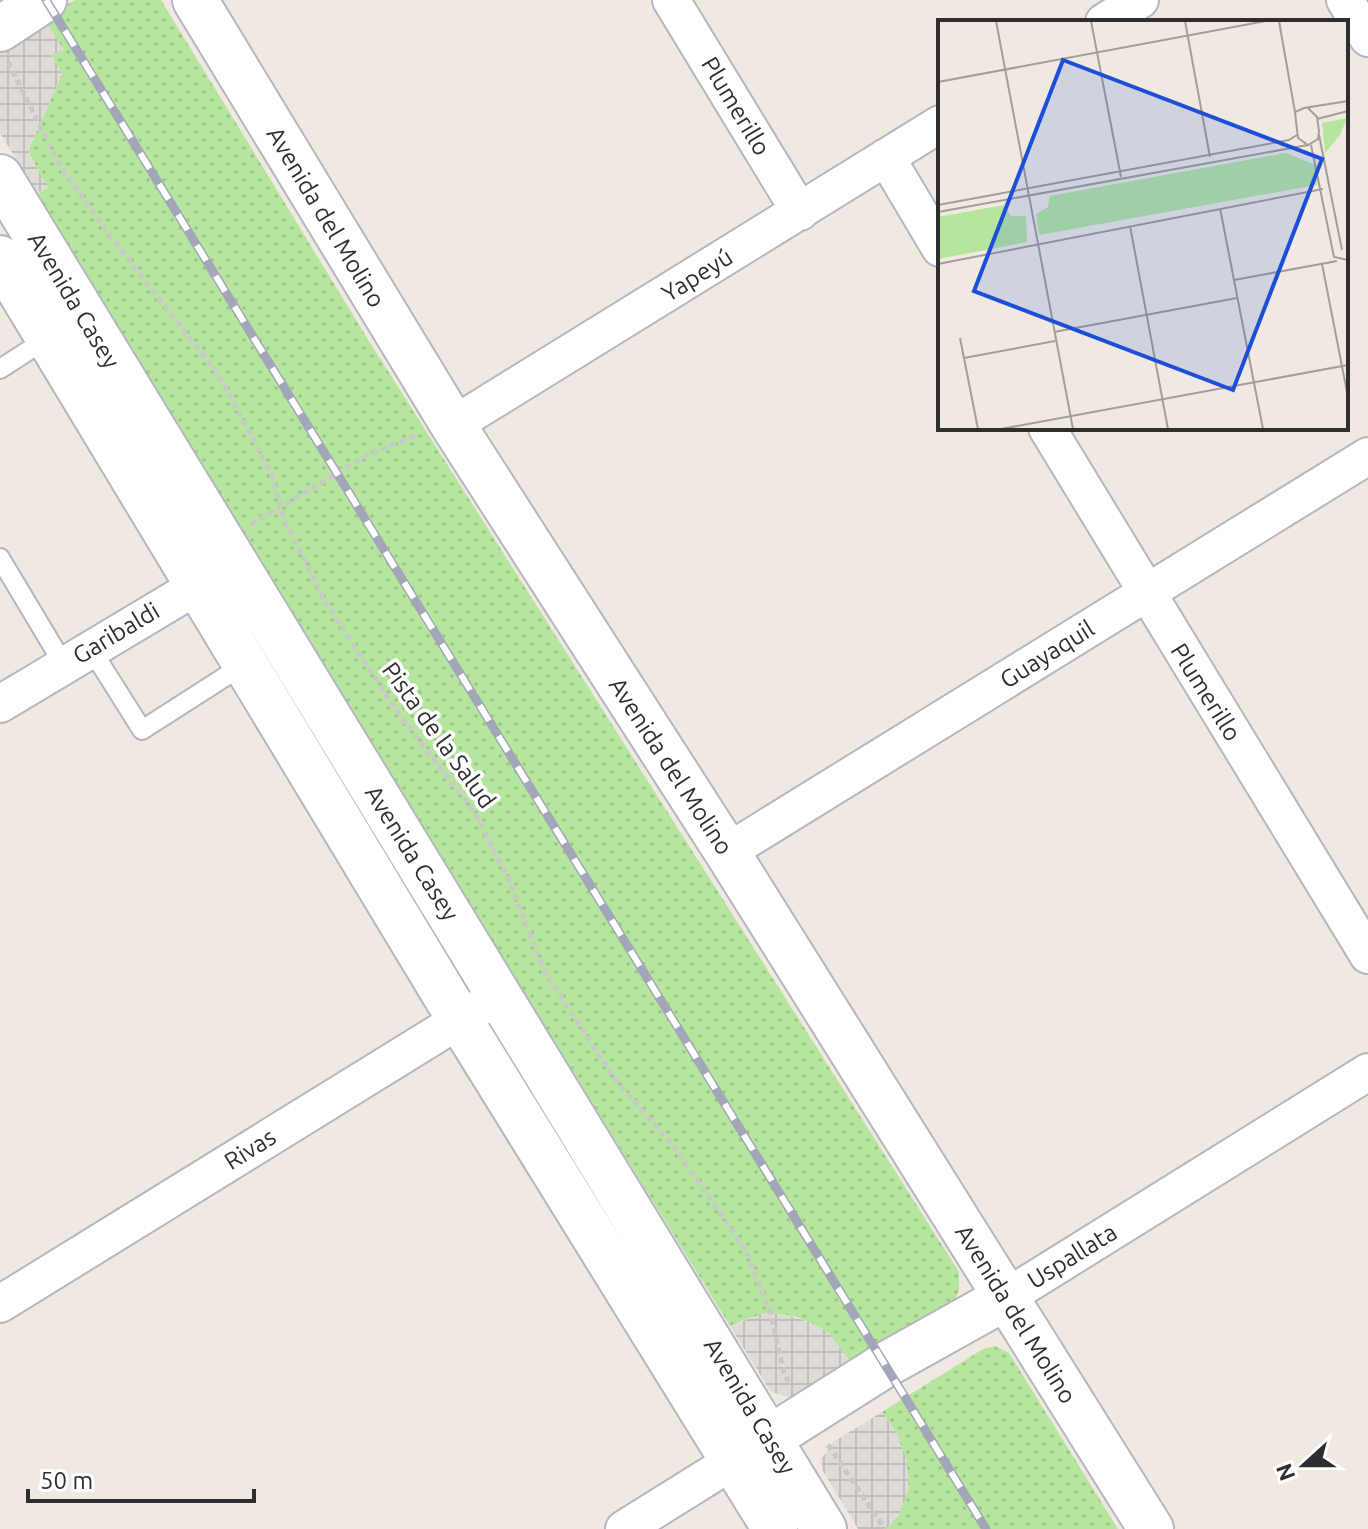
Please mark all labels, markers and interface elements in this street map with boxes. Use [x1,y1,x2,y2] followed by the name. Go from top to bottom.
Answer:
[938,20,1348,430] inset map
[696,52,776,160] street label: Plumerillo
[262,122,390,312] street label: Avenida del Molino
[23,227,125,373] street label: Avenida Casey
[657,243,737,307] street label: Yapeyú
[68,597,164,669] street label: Garibaldi
[995,615,1099,693] street label: Guayaquil
[1165,638,1247,746] street label: Plumerillo
[377,657,501,813] street label: Pista de la Salud
[604,672,738,860] street label: Avenida del Molino
[360,781,464,926] street label: Avenida Casey
[219,1123,281,1175] street label: Rivas
[1022,1218,1122,1294] street label: Uspallata
[950,1220,1082,1408] street label: Avenida del Molino
[699,1333,801,1479] street label: Avenida Casey
[1264,1425,1344,1505] north arrow
[28,1453,254,1503] scale bar
[1270,1460,1299,1484] text: N
[40,1467,93,1494] text: 50 m

